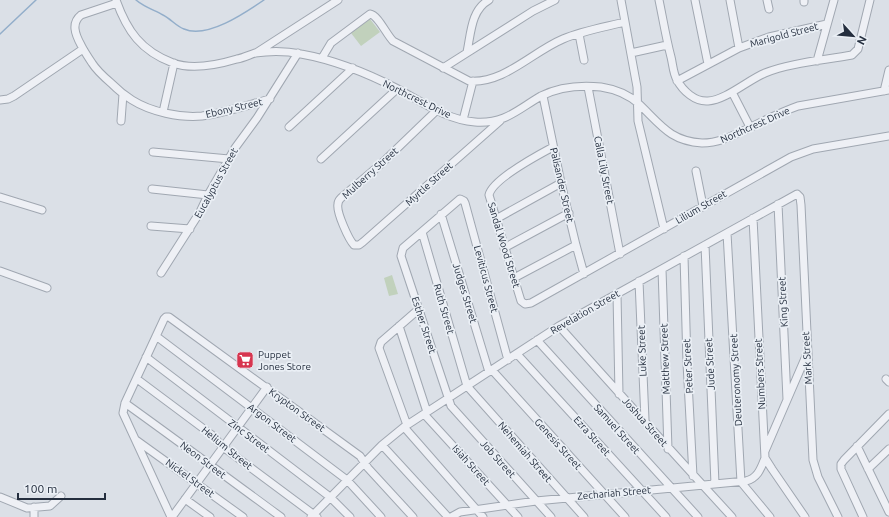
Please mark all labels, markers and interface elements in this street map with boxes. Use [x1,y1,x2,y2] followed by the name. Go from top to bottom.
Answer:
[833,16,873,56] north arrow
[749,21,819,49] street label: Marigold Street
[855,34,869,47] text: N
[381,78,453,120] street label: Northcrest Drive
[205,96,264,120] street label: Ebony Street
[719,105,791,145] street label: Northcrest Drive
[592,135,616,205] street label: Calla Lily Street
[340,145,400,201] street label: Mulberry Street
[192,146,240,220] street label: Eucalyptus Street
[548,146,576,224] street label: Palisander Street
[403,160,455,208] street label: Myrtle Street
[674,188,729,226] street label: Lilium Street
[486,201,522,289] street label: Sandal Wood Street
[472,244,500,314] street label: Leviticus Street
[451,262,479,324] street label: Judges Street
[776,276,790,327] street label: King Street
[432,283,456,335] street label: Ruth Street
[548,288,622,336] street label: Revelation Street
[410,295,438,355] street label: Esther Street
[658,323,672,395] street label: Matthew Street
[636,325,648,377] street label: Luke Street
[800,331,814,385] street label: Mark Street
[728,333,744,427] street label: Deuteronomy Street
[681,338,695,394] street label: Peter Street
[703,338,717,390] street label: Jude Street
[753,338,767,410] street label: Numbers Street
[258,349,311,372] place label: Puppet Jones Store
[235,350,255,370] supermarket icon: Puppet Jones Store
[267,386,327,434] street label: Krypton Street
[620,395,670,449] street label: Joshua Street
[246,401,298,445] street label: Argon Street
[592,402,642,456] street label: Samuel Street
[571,414,613,458] street label: Ezra Street
[532,416,584,472] street label: Genesis Street
[226,417,272,455] street label: Zinc Street
[496,420,554,484] street label: Nehemiah Street
[199,424,255,472] street label: Helium Street
[478,438,518,480] street label: Job Street
[178,439,228,481] street label: Neon Street
[450,443,492,487] street label: Isiah Street
[164,457,217,499] street label: Nickel Street
[18,475,105,501] scale bar
[24,482,57,495] text: 100 m
[577,484,651,502] street label: Zechariah Street

